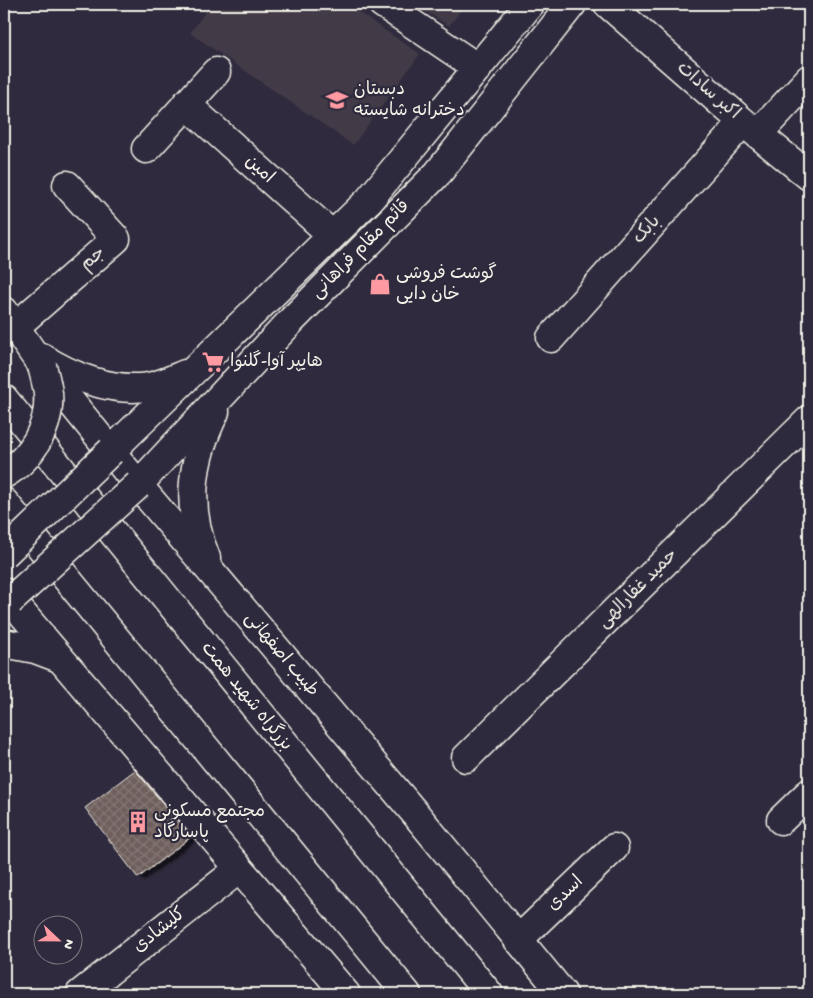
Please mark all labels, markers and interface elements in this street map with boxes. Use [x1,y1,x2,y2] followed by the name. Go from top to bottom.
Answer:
[672,58,744,124] street label: اکبر سادات
[354,80,465,122] place label: دبستان دخترانه شایسته
[324,87,350,113] school or university icon: دبستان دخترانه شایسته
[240,151,278,189] street label: امین
[307,196,415,304] street label: قائم مقام فراهانی
[629,211,665,249] street label: بابک
[76,243,110,276] street label: جم
[396,262,497,306] place label: گوشت فروشی خان دایی
[367,271,393,297] shop icon: گوشت فروشی خان دایی
[200,349,226,375] supermarket icon: هایپر آوا-گلنوا
[230,350,323,373] place label: هایپر آوا-گلنوا
[594,545,682,633] street label: حمید غفارالهی
[240,608,322,702] street label: طبیب اصفهانی
[196,637,298,756] street label: بزرگراه شهید همت
[154,802,265,844] place label: مجتمع مسکونی پاسارگاد
[125,809,151,835] building icon: مجتمع مسکونی پاسارگاد
[544,872,588,916] street label: اسدی
[130,904,191,958] street label: کلیشادی
[32,916,82,966] north arrow
[58,937,77,951] text: N

